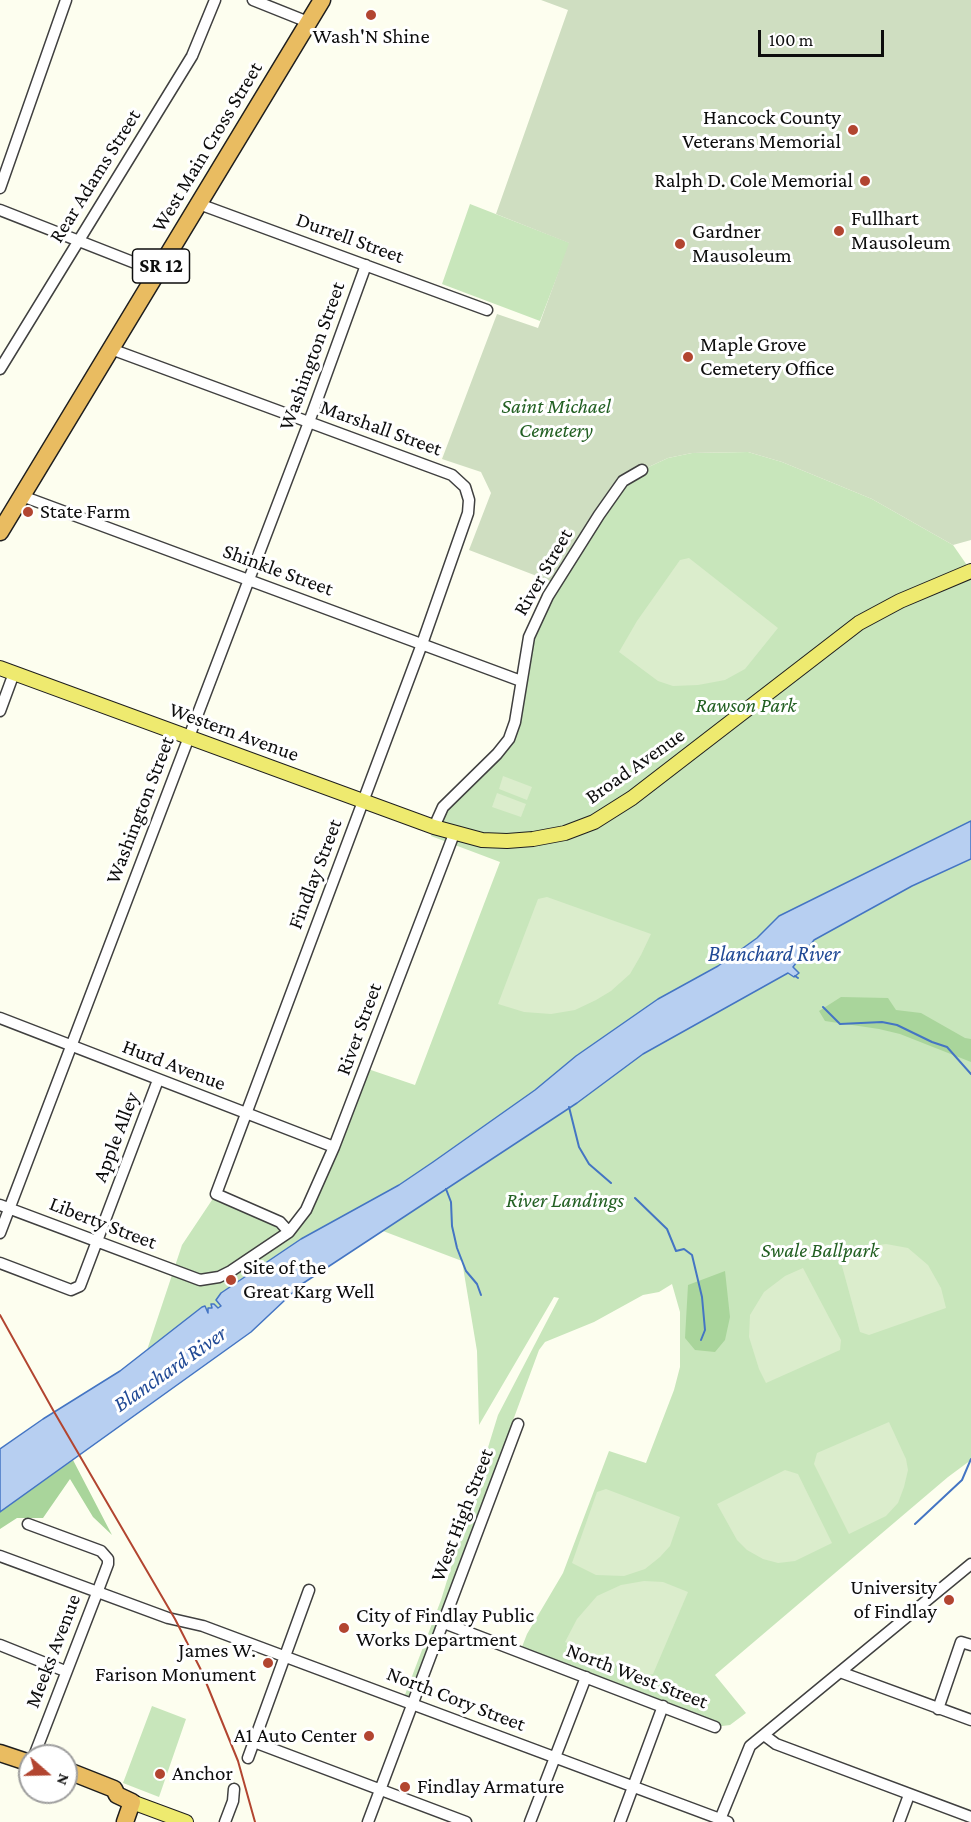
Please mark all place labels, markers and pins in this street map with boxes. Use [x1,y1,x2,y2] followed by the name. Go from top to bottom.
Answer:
[364,8,378,22] marker: Wash'N Shine
[312,24,430,50] place label: Wash'N Shine
[682,105,841,155] place label: Hancock County Veterans Memorial
[846,123,860,137] marker: Hancock County Veterans Memorial
[654,168,853,194] place label: Ralph D. Cole Memorial
[858,174,872,188] marker: Ralph D. Cole Memorial
[851,206,951,256] place label: Fullhart Mausoleum
[692,219,792,269] place label: Gardner Mausoleum
[832,224,846,238] marker: Fullhart Mausoleum
[673,237,687,251] marker: Gardner Mausoleum
[700,332,834,382] place label: Maple Grove Cemetery Office
[681,350,695,364] marker: Maple Grove Cemetery Office
[40,499,130,525] place label: State Farm
[21,505,35,519] marker: State Farm
[243,1255,375,1305] place label: Site of the Great Karg Well
[224,1273,238,1287] marker: Site of the Great Karg Well
[850,1575,937,1625] place label: University of Findlay
[942,1593,956,1607] marker: University of Findlay
[356,1603,534,1653] place label: City of Findlay Public Works Department
[337,1621,351,1635] marker: City of Findlay Public Works Department
[95,1638,256,1688] place label: James W. Farison Monument
[261,1656,275,1670] marker: James W. Farison Monument
[234,1723,357,1749] place label: A1 Auto Center
[362,1729,376,1743] marker: A1 Auto Center
[172,1761,233,1787] place label: Anchor
[153,1767,167,1781] marker: Anchor
[417,1774,564,1800] place label: Findlay Armature
[398,1780,412,1794] marker: Findlay Armature

